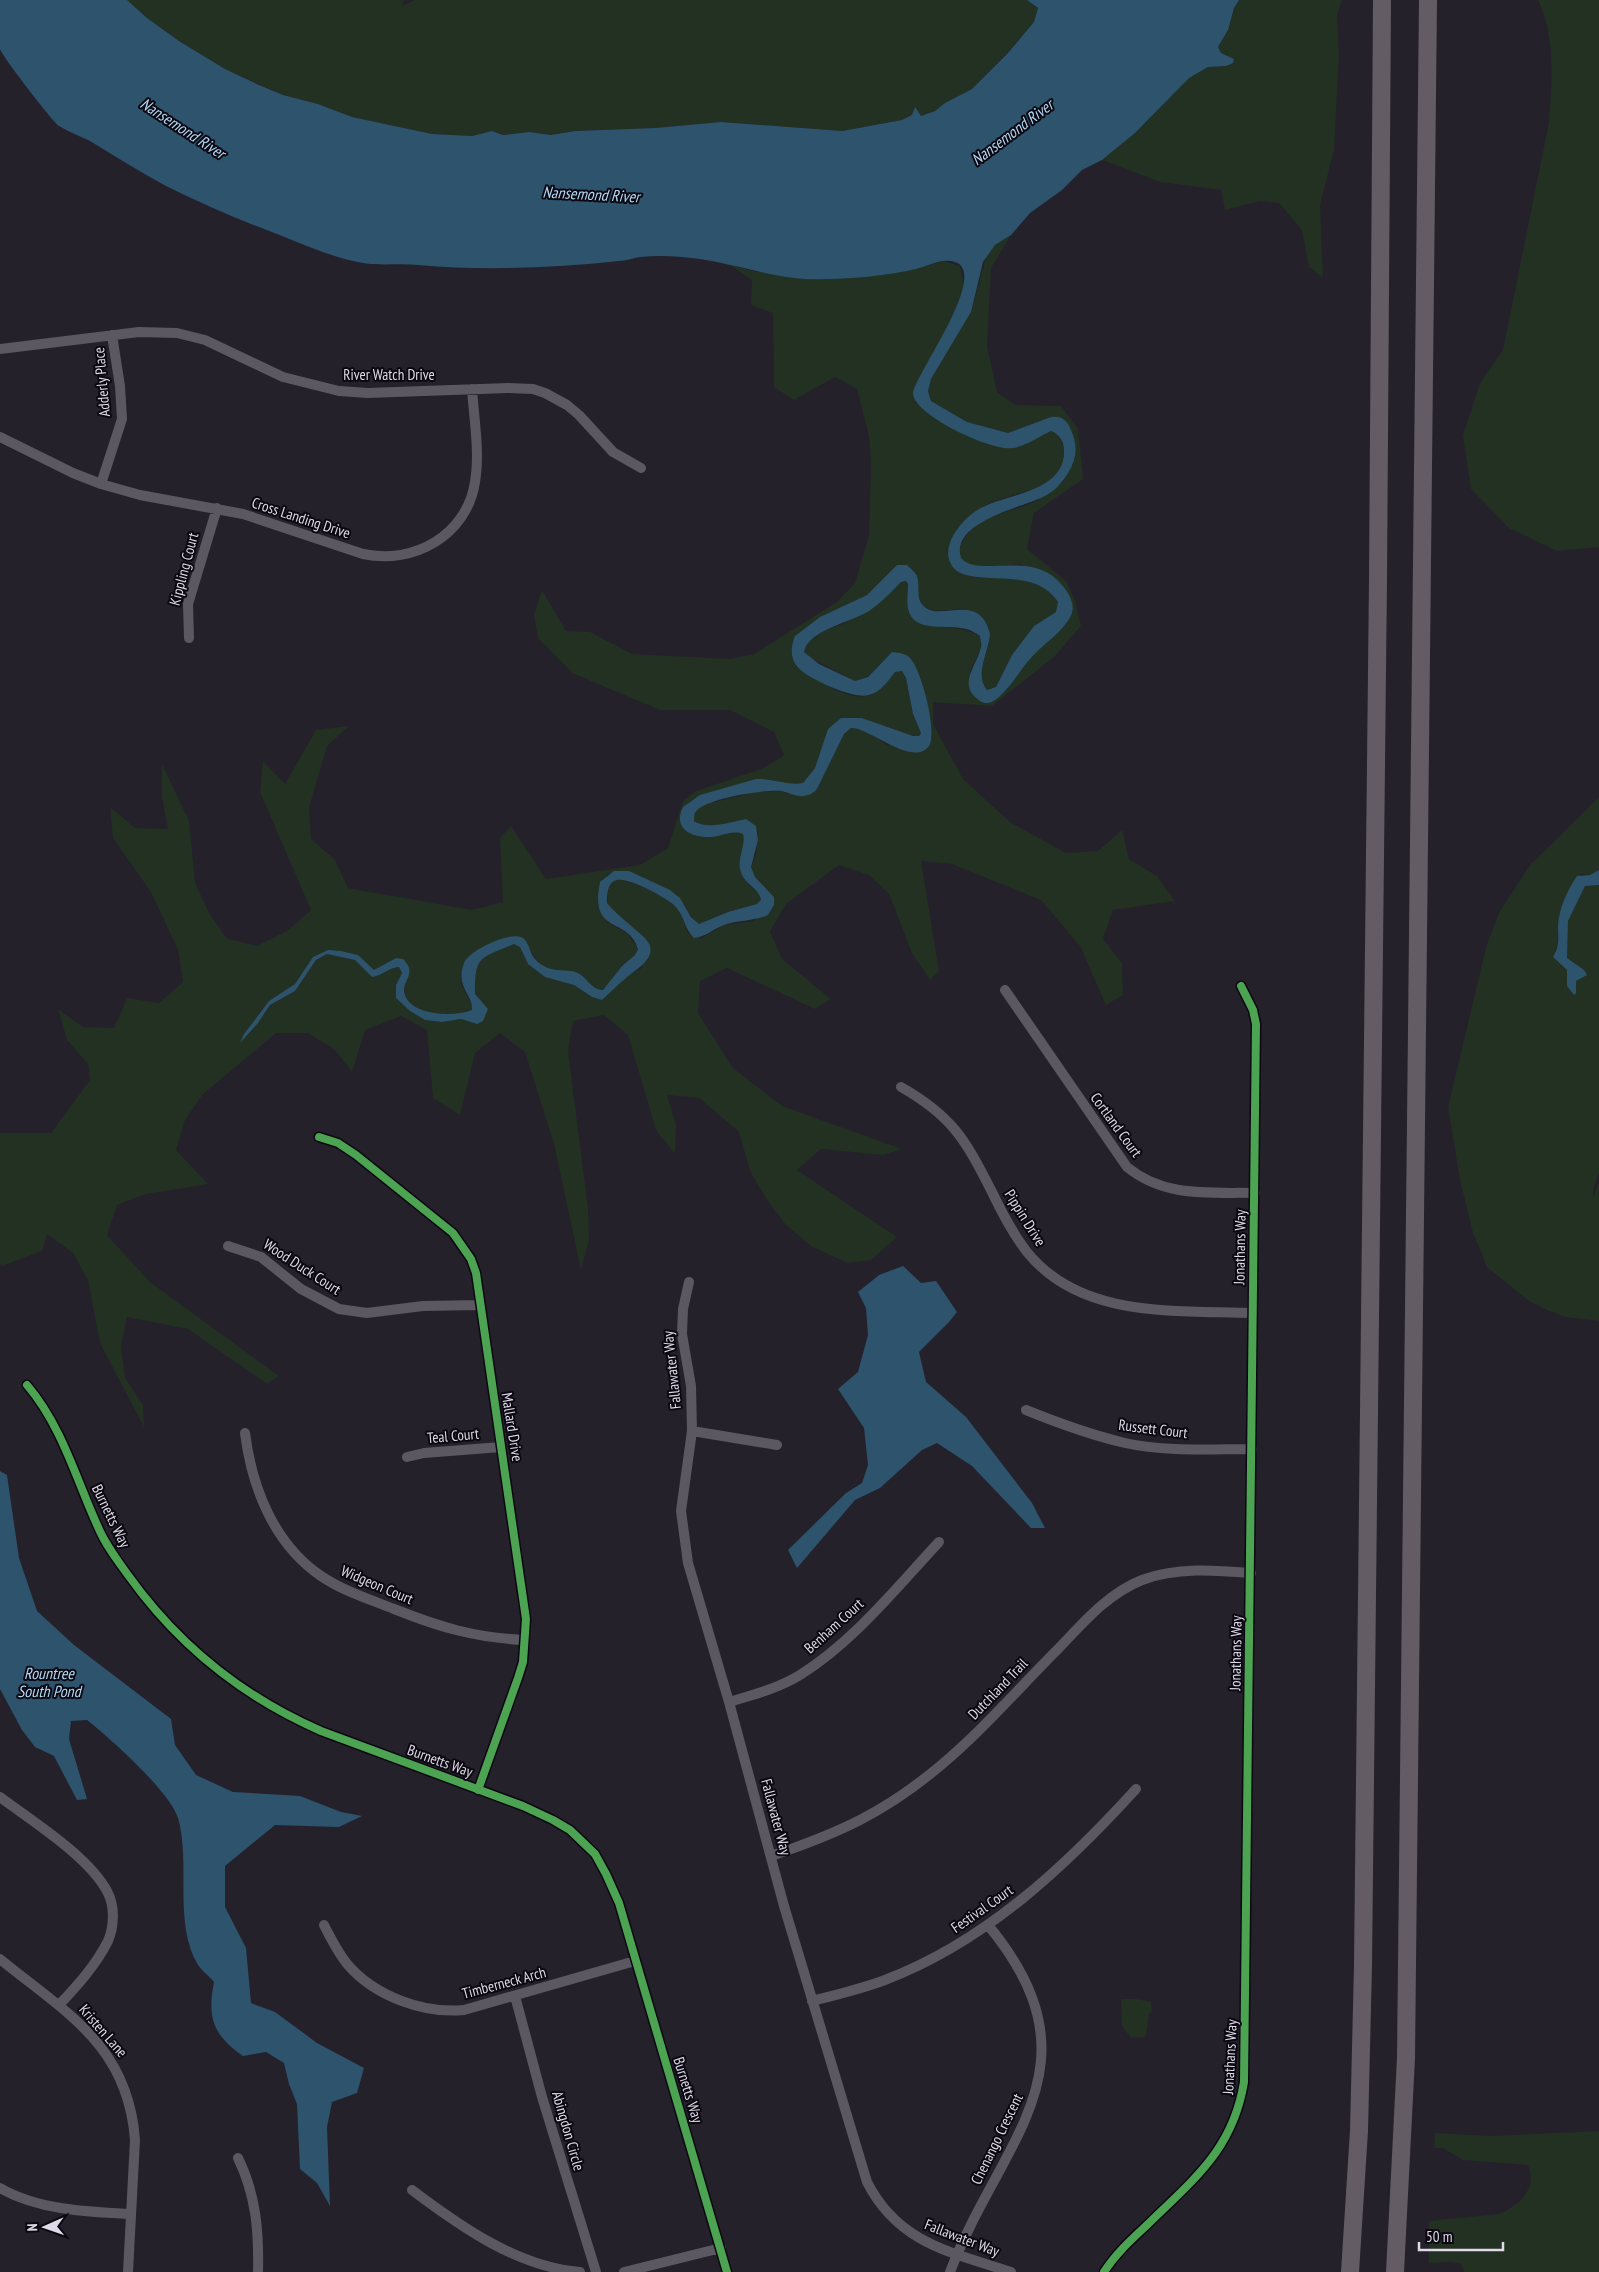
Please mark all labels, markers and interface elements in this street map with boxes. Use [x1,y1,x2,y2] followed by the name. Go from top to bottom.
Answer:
[137,93,231,164] water label: Nansemond River
[967,93,1059,169] water label: Nansemond River
[542,181,643,207] water label: Nansemond River
[89,346,114,418] street label: Adderly Place
[343,365,435,384] street label: River Watch Drive
[250,493,353,542] street label: Cross Landing Drive
[165,530,202,607] street label: Kippling Court
[1087,1089,1146,1161] street label: Cortland Court
[1001,1186,1050,1250] street label: Pippin Drive
[1229,1209,1250,1286] street label: Jonathans Way
[260,1234,345,1299] street label: Wood Duck Court
[658,1330,685,1410] street label: Fallawater Way
[498,1391,527,1463] street label: Mallard Drive
[1117,1415,1189,1442] street label: Russett Court
[426,1424,480,1447] street label: Teal Court
[88,1481,135,1551] street label: Burnetts Way
[338,1561,416,1608] street label: Widgeon Court
[800,1594,867,1657] street label: Benham Court
[1225,1615,1246,1692] street label: Jonathans Way
[964,1654,1032,1723] street label: Dutchland Trail
[17,1663,83,1701] water label: Rountree South Pond
[405,1740,476,1781] street label: Burnetts Way
[757,1776,796,1858] street label: Fallawater Way
[947,1880,1016,1937] street label: Festival Court
[460,1962,548,2003] street label: Timberneck Arch
[75,2000,132,2061] street label: Kristen Lane
[1218,2019,1241,2096] street label: Jonathans Way
[669,2055,708,2125] street label: Burnetts Way
[548,2089,589,2173] street label: Abingdon Circle
[966,2090,1027,2187] street label: Chenango Crescent
[20,2202,70,2252] north arrow
[922,2215,1003,2261] street label: Fallawater Way
[1419,2220,1503,2252] scale bar
[23,2223,41,2232] text: N
[1426,2227,1452,2246] text: 50 m

